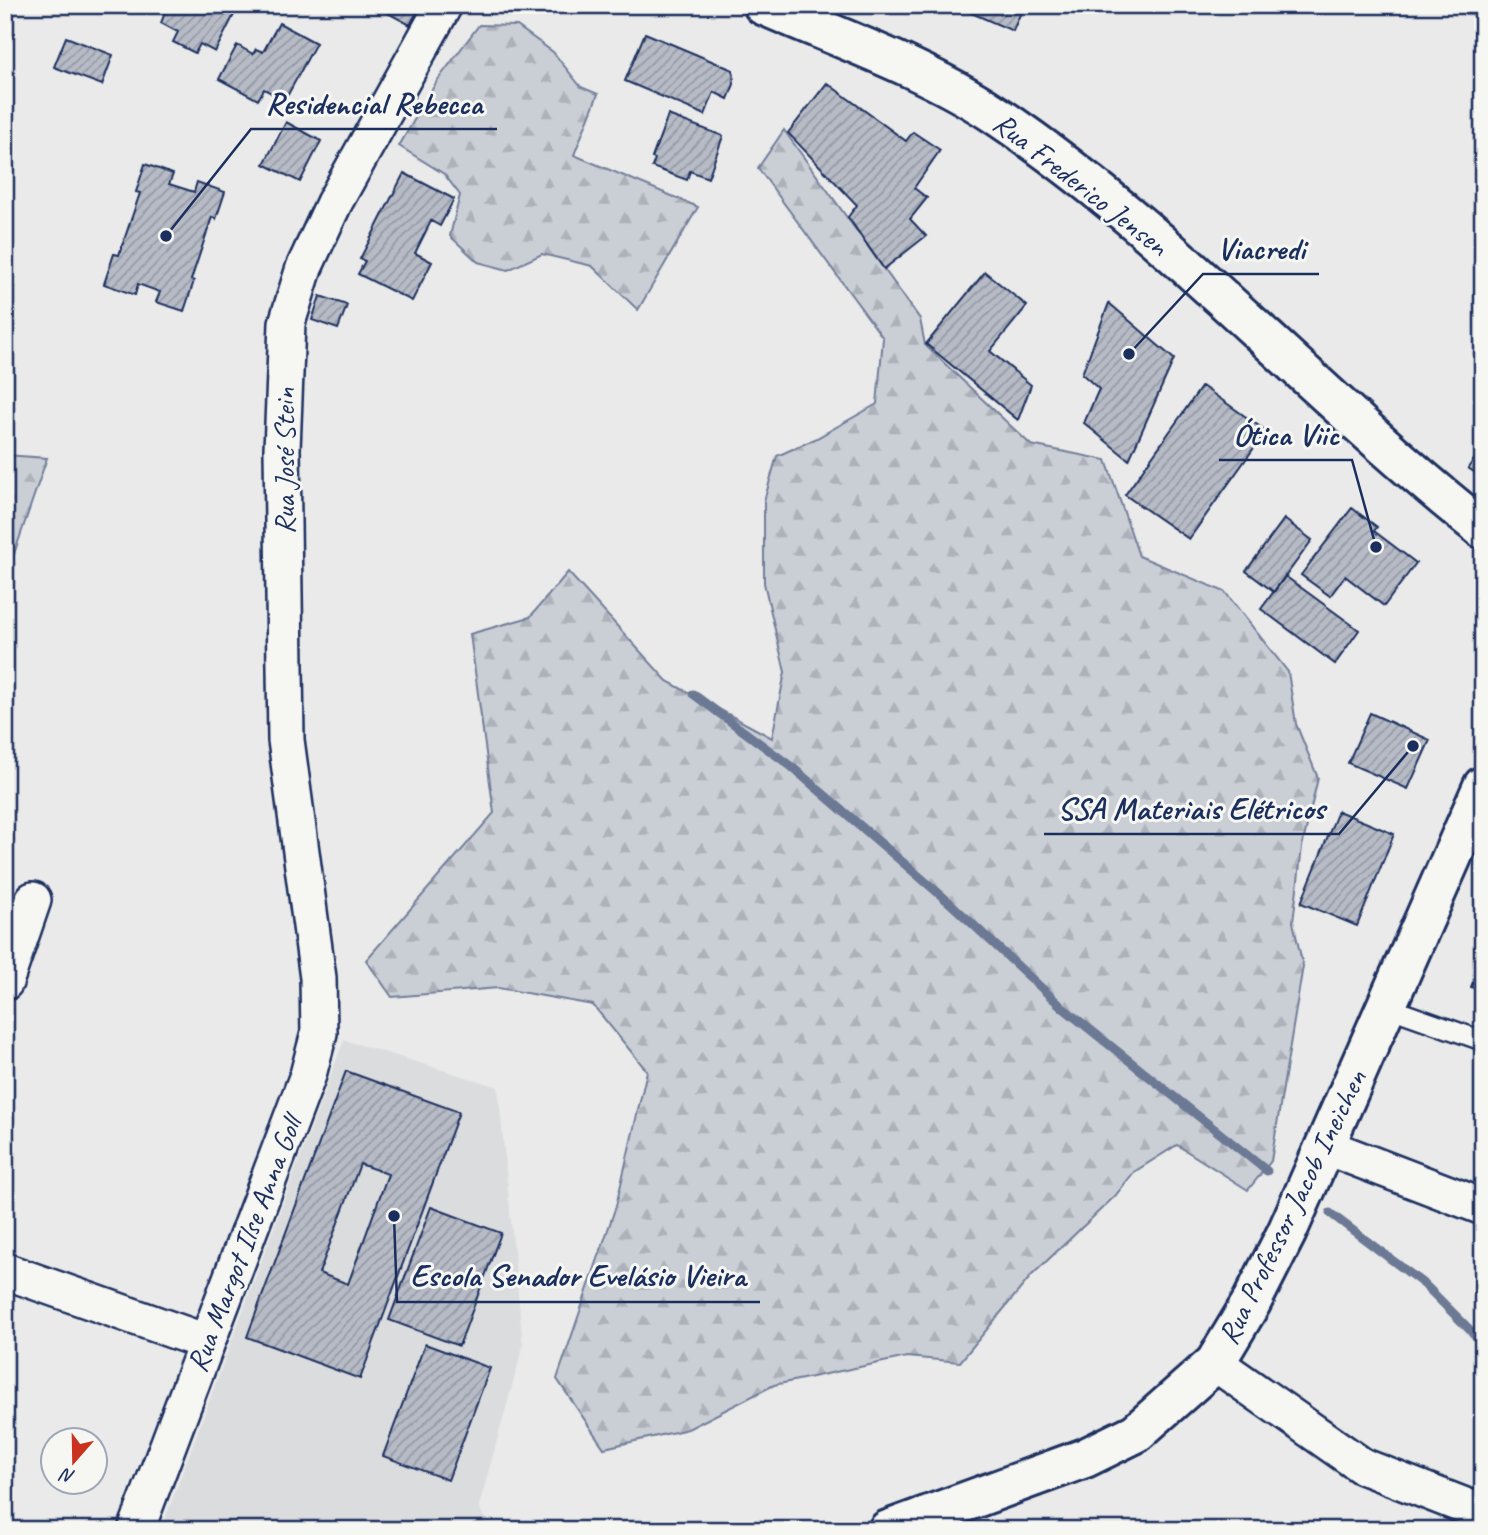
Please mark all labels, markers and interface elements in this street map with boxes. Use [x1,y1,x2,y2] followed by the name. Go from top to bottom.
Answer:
[251,76,497,129] callout: Residencial Rebecca
[266,83,485,124] text: Residencial Rebecca
[986,104,1177,265] street label: Rua Frederico Jensen
[1203,221,1319,274] callout: Viacredi
[1217,228,1309,269] text: Viacredi
[265,387,303,534] street label: Rua José Stein
[1219,407,1352,460] callout: Ótica Viic
[1233,414,1340,455] text: Ótica Viic
[1044,781,1339,834] callout: SSA Materiais Elétricos
[1057,788,1328,829] text: SSA Materiais Elétricos
[1209,1063,1375,1351] street label: Rua Professor Jacob Ineichen
[178,1106,312,1377] street label: Rua Margot Ilse Anna Goll
[397,1249,760,1302] callout: Escola Senador Evelásio Vieira
[410,1255,748,1296] text: Escola Senador Evelásio Vieira
[38,1426,108,1496] north arrow
[56,1462,78,1489] text: N

